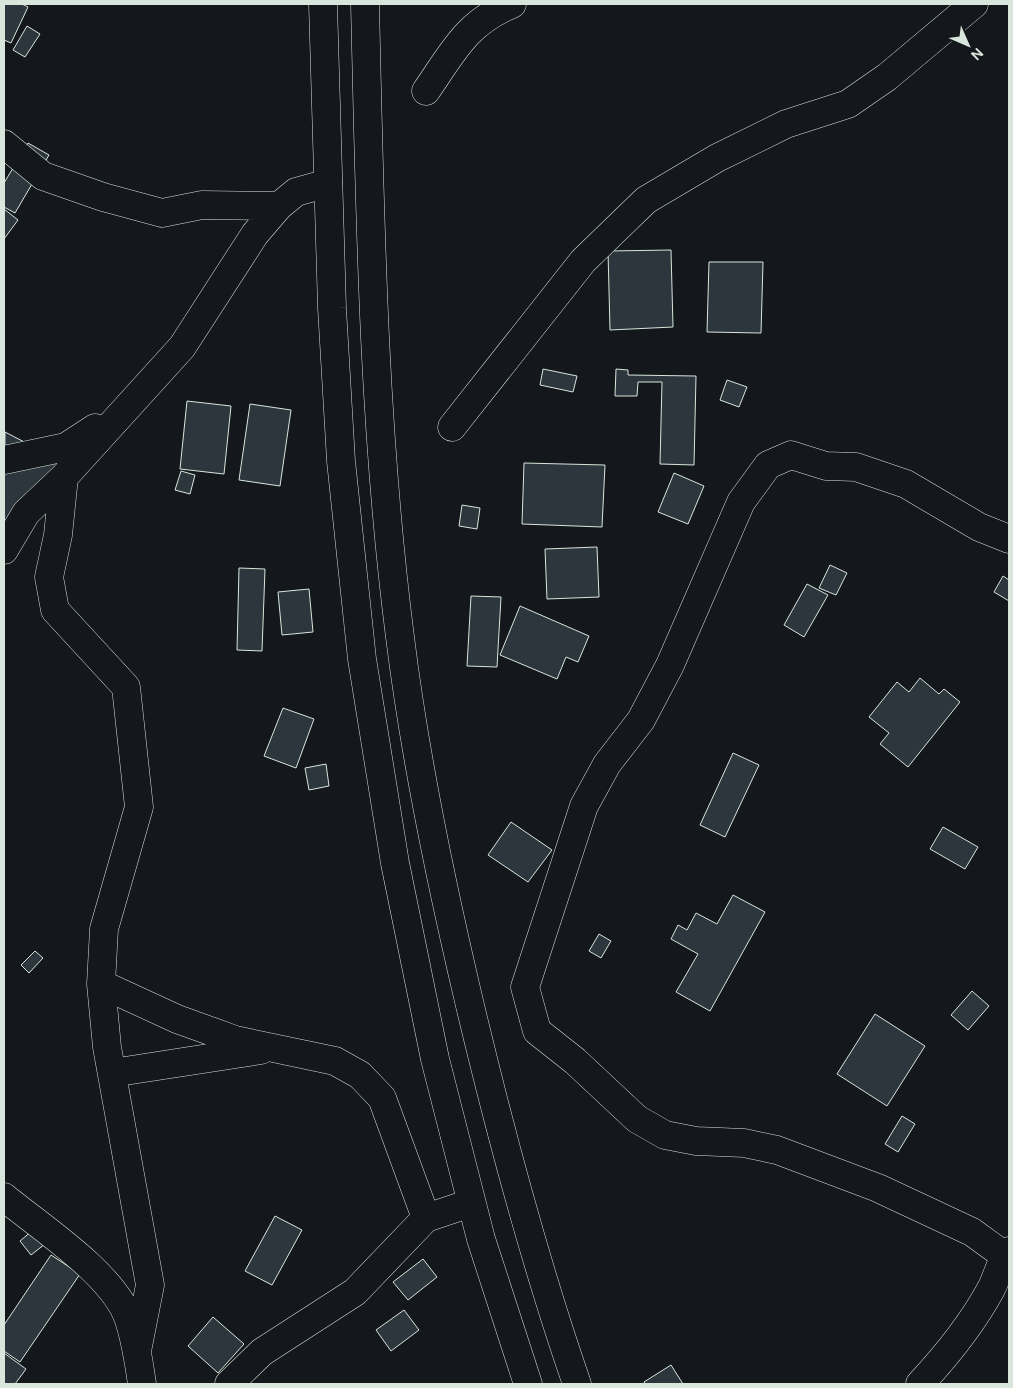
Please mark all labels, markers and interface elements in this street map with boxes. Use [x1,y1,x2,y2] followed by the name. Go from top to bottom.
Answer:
[943,20,993,70] north arrow
[967,44,987,64] text: N

